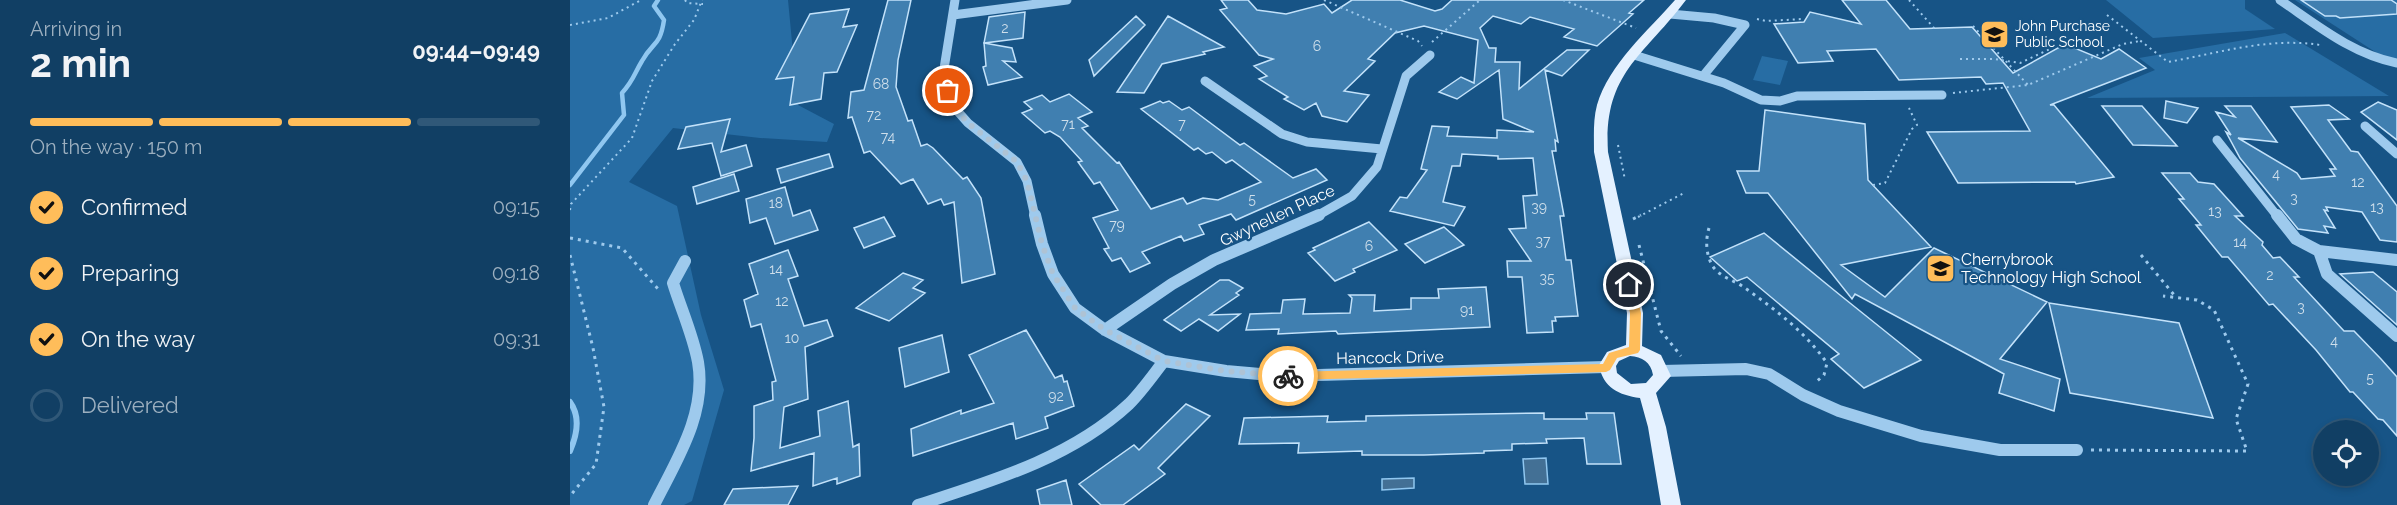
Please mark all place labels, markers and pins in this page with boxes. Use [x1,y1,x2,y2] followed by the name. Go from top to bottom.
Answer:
[1978,18,2010,50] school or university icon: John Purchase Public School
[2015,18,2110,50] place label: John Purchase Public School
[922,65,973,116] pin
[1961,250,2142,287] place label: Cherrybrook Technology High School
[1924,252,1956,284] school or university icon: Cherrybrook Technology High School
[1603,259,1654,310] pin

